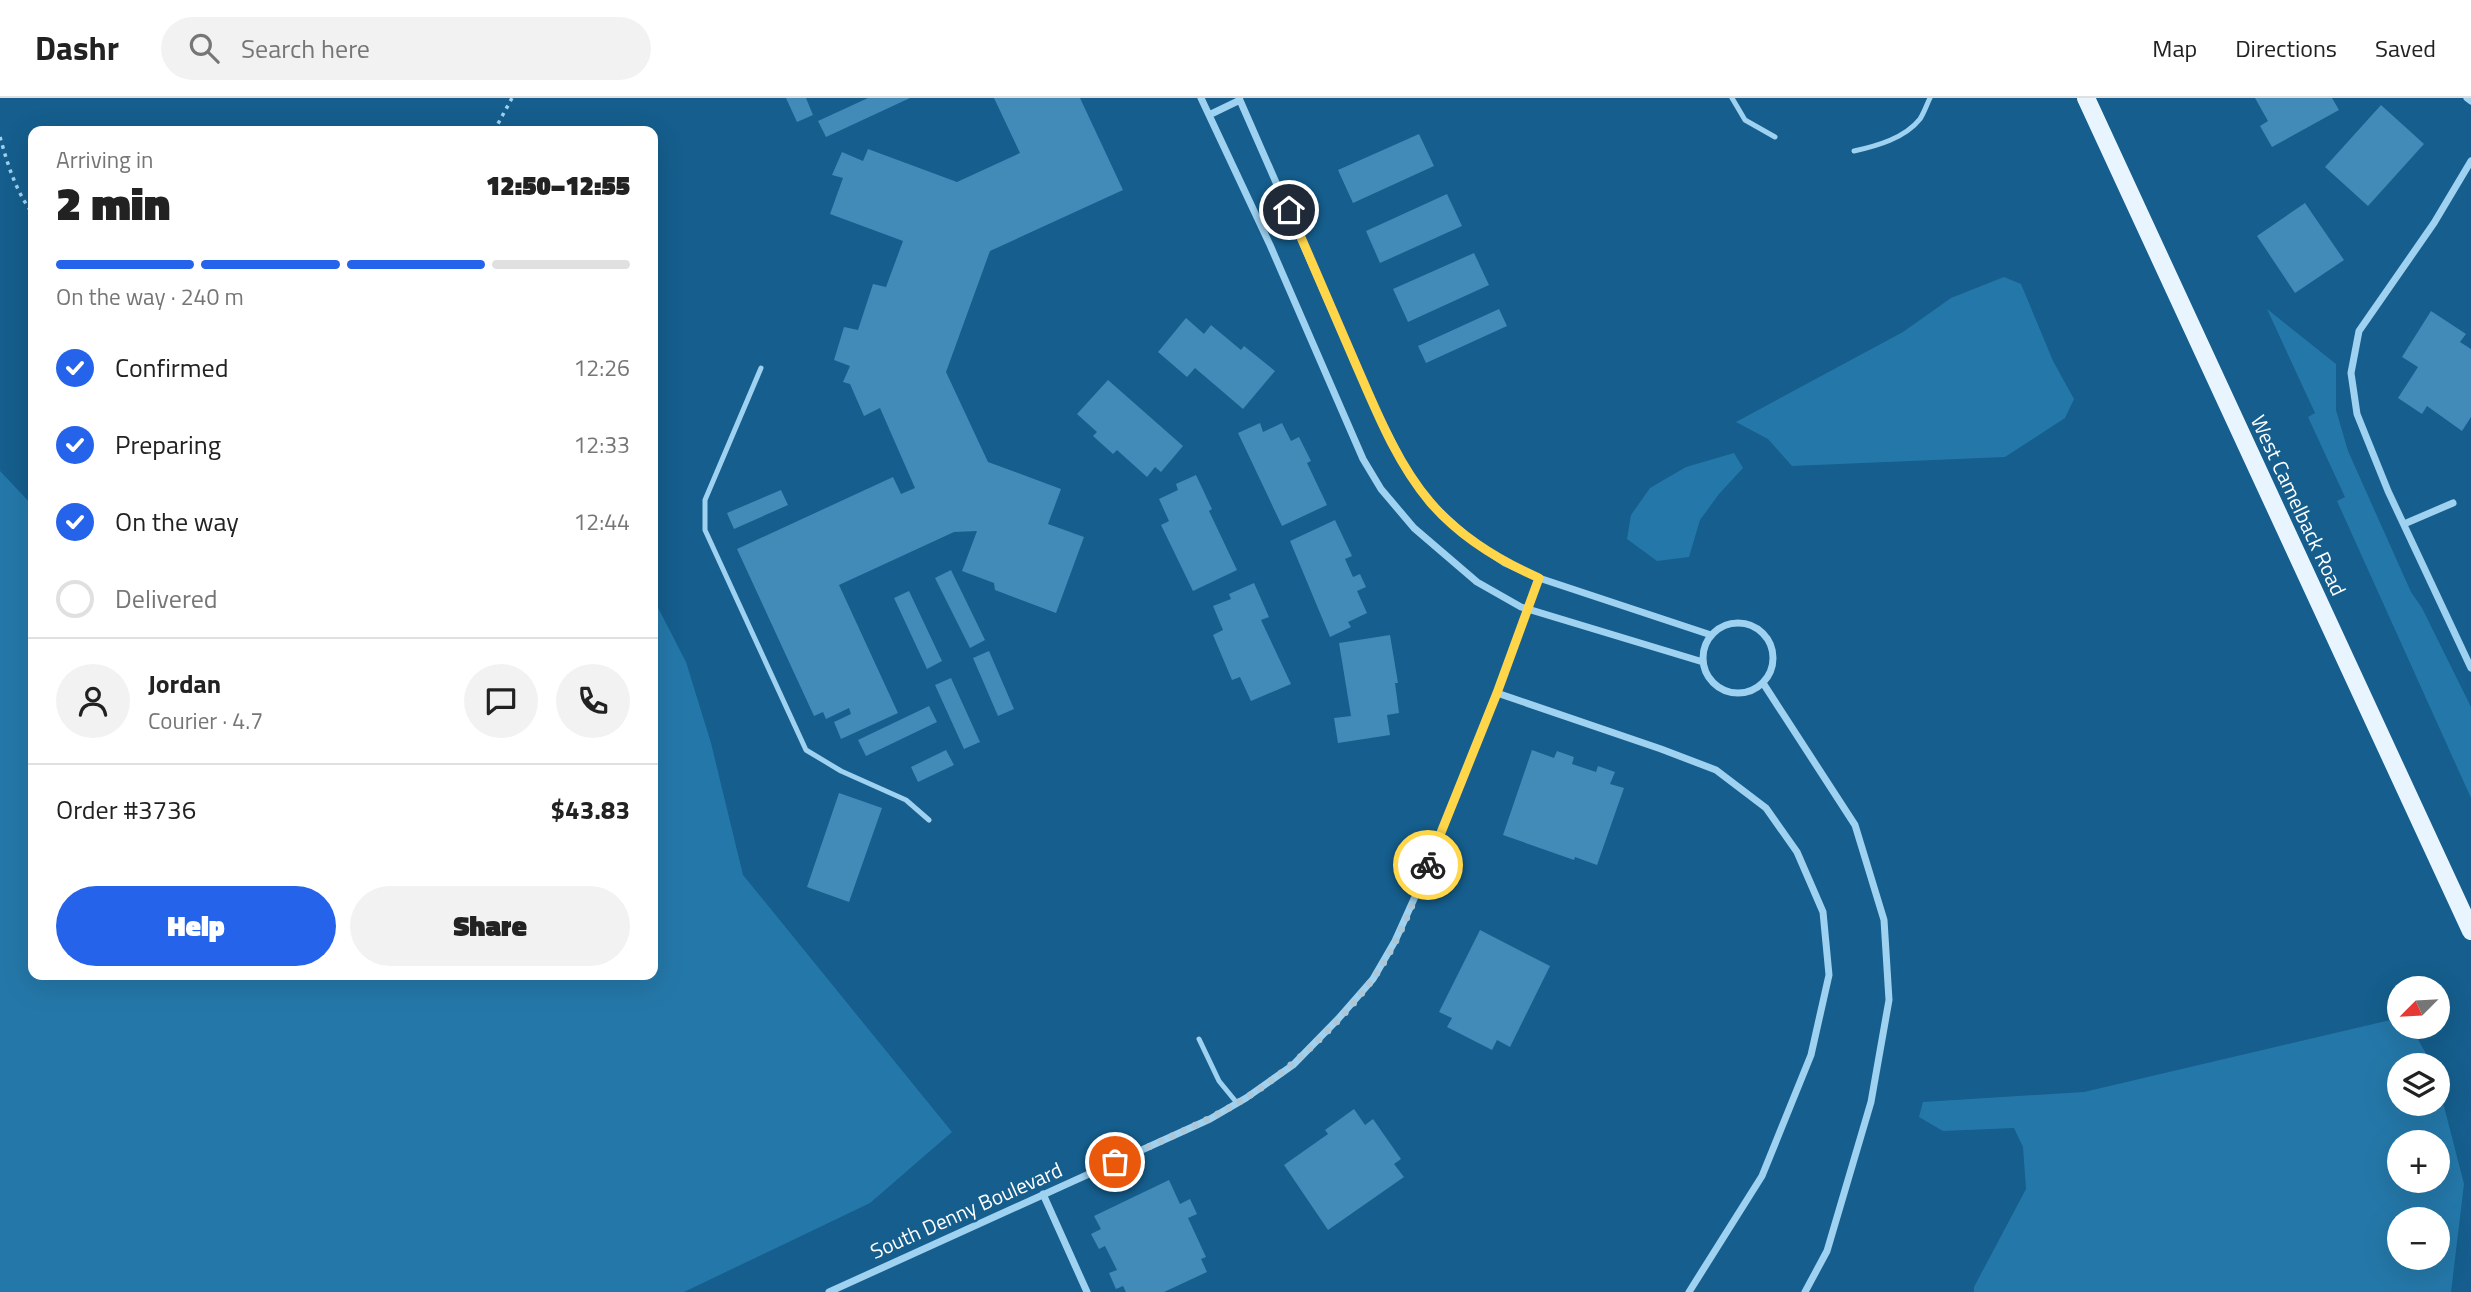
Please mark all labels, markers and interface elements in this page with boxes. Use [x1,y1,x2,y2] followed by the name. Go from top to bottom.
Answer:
[161,17,651,80] search box
[35,23,119,73] text: Dashr
[185,29,223,67] icon: search
[241,29,370,68] text: Search here
[2152,30,2197,66] text: Map
[2235,30,2337,66] text: Directions
[2375,30,2436,66] text: Saved
[56,142,153,177] text: Arriving in
[486,166,630,205] text: 12:50–12:55
[56,168,170,238] text: 2 min
[1259,180,1319,240] pin
[1270,191,1308,229] icon: home
[56,279,244,314] text: On the way · 240 m
[115,348,229,387] text: Confirmed
[56,349,94,387] icon: check
[573,350,630,385] text: 12:26
[2243,409,2355,601] street label: West Camelback Road
[115,425,221,464] text: Preparing
[56,426,94,464] icon: check
[573,427,630,462] text: 12:33
[115,502,239,541] text: On the way
[56,503,94,541] icon: check
[573,504,630,539] text: 12:44
[115,579,218,618] text: Delivered
[56,664,130,738] button: person
[148,664,221,703] text: Jordan
[464,664,538,738] button: chat
[556,664,630,738] button: phone
[148,703,263,738] text: Courier · 4.7
[56,790,196,829] text: Order #3736
[551,790,630,829] text: $43.83
[1393,830,1463,900] courier
[1409,846,1447,884] icon: bike
[56,886,336,966] button: Help
[350,886,630,966] button: Share
[2387,976,2450,1040] north arrow
[2387,976,2450,1270] map controls
[2387,1053,2450,1116] button: layers
[2387,1130,2450,1193] button: +
[1085,1132,1145,1192] pin
[1096,1143,1134,1181] icon: bag
[865,1153,1067,1267] street label: South Denny Boulevard
[2387,1207,2450,1270] button: −

